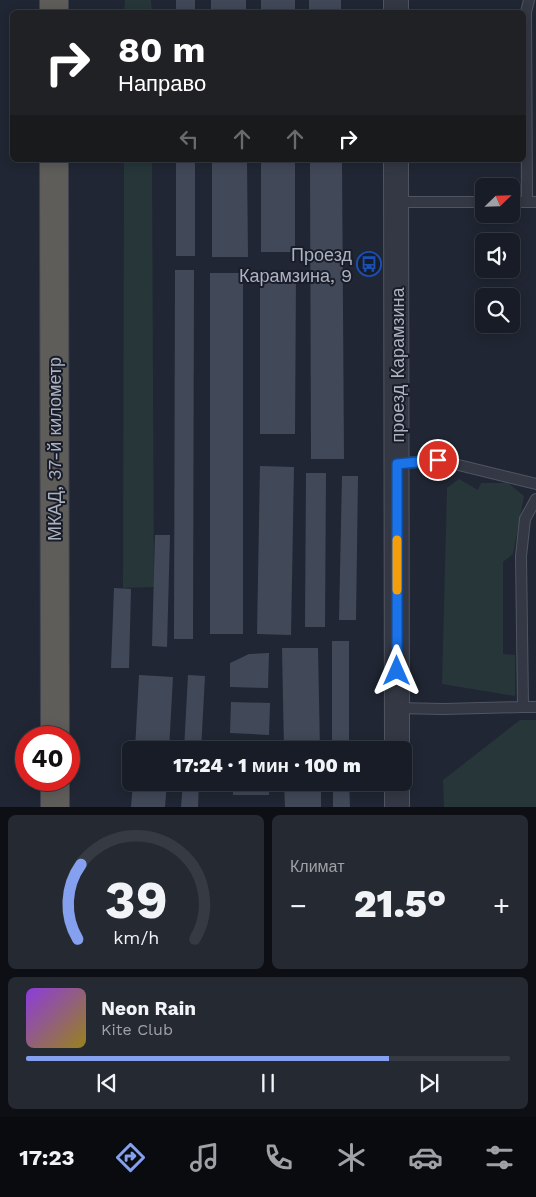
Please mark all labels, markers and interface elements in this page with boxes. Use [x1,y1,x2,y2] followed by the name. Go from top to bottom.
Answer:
[118,29,205,71] text: 80 m
[35,30,100,95] icon: right
[118,71,206,96] text: Направо
[175,125,203,153] icon: left
[228,125,256,153] icon: ahead
[281,125,309,153] icon: ahead
[334,125,362,153] icon: right
[475,178,520,222] north arrow
[475,178,520,333] map controls
[475,233,520,278] button: sound
[239,244,352,286] place label: Проезд Карамзина, 9
[356,251,382,277] bus stop icon: Проезд Карамзина, 9
[387,287,408,442] street label: проезд Карамзина
[475,288,520,333] button: search
[44,357,65,541] street label: МКАД, 37-й километр
[417,439,459,481] pin
[424,446,452,474] icon: arrive
[370,644,422,696] position arrow
[15,726,80,791] speed limit sign: 40
[173,754,361,777] text: 17:24 · 1 мин · 100 m
[290,857,344,876] text: Климат
[105,870,167,931] text: 39
[354,882,446,926] text: 21.5°
[290,889,307,922] text: −
[493,889,510,922] text: +
[113,927,159,948] text: km/h
[101,997,196,1020] text: Neon Rain
[101,1020,173,1039] text: Kite Club
[93,1069,121,1097] icon: previous
[254,1069,282,1097] icon: pause
[415,1069,443,1097] icon: next
[113,1140,148,1175] icon: directions
[187,1140,222,1175] icon: music
[261,1140,296,1175] icon: phone
[334,1140,369,1175] icon: climate
[408,1140,443,1175] icon: car
[482,1140,517,1175] icon: filters
[19,1145,75,1170] text: 17:23

